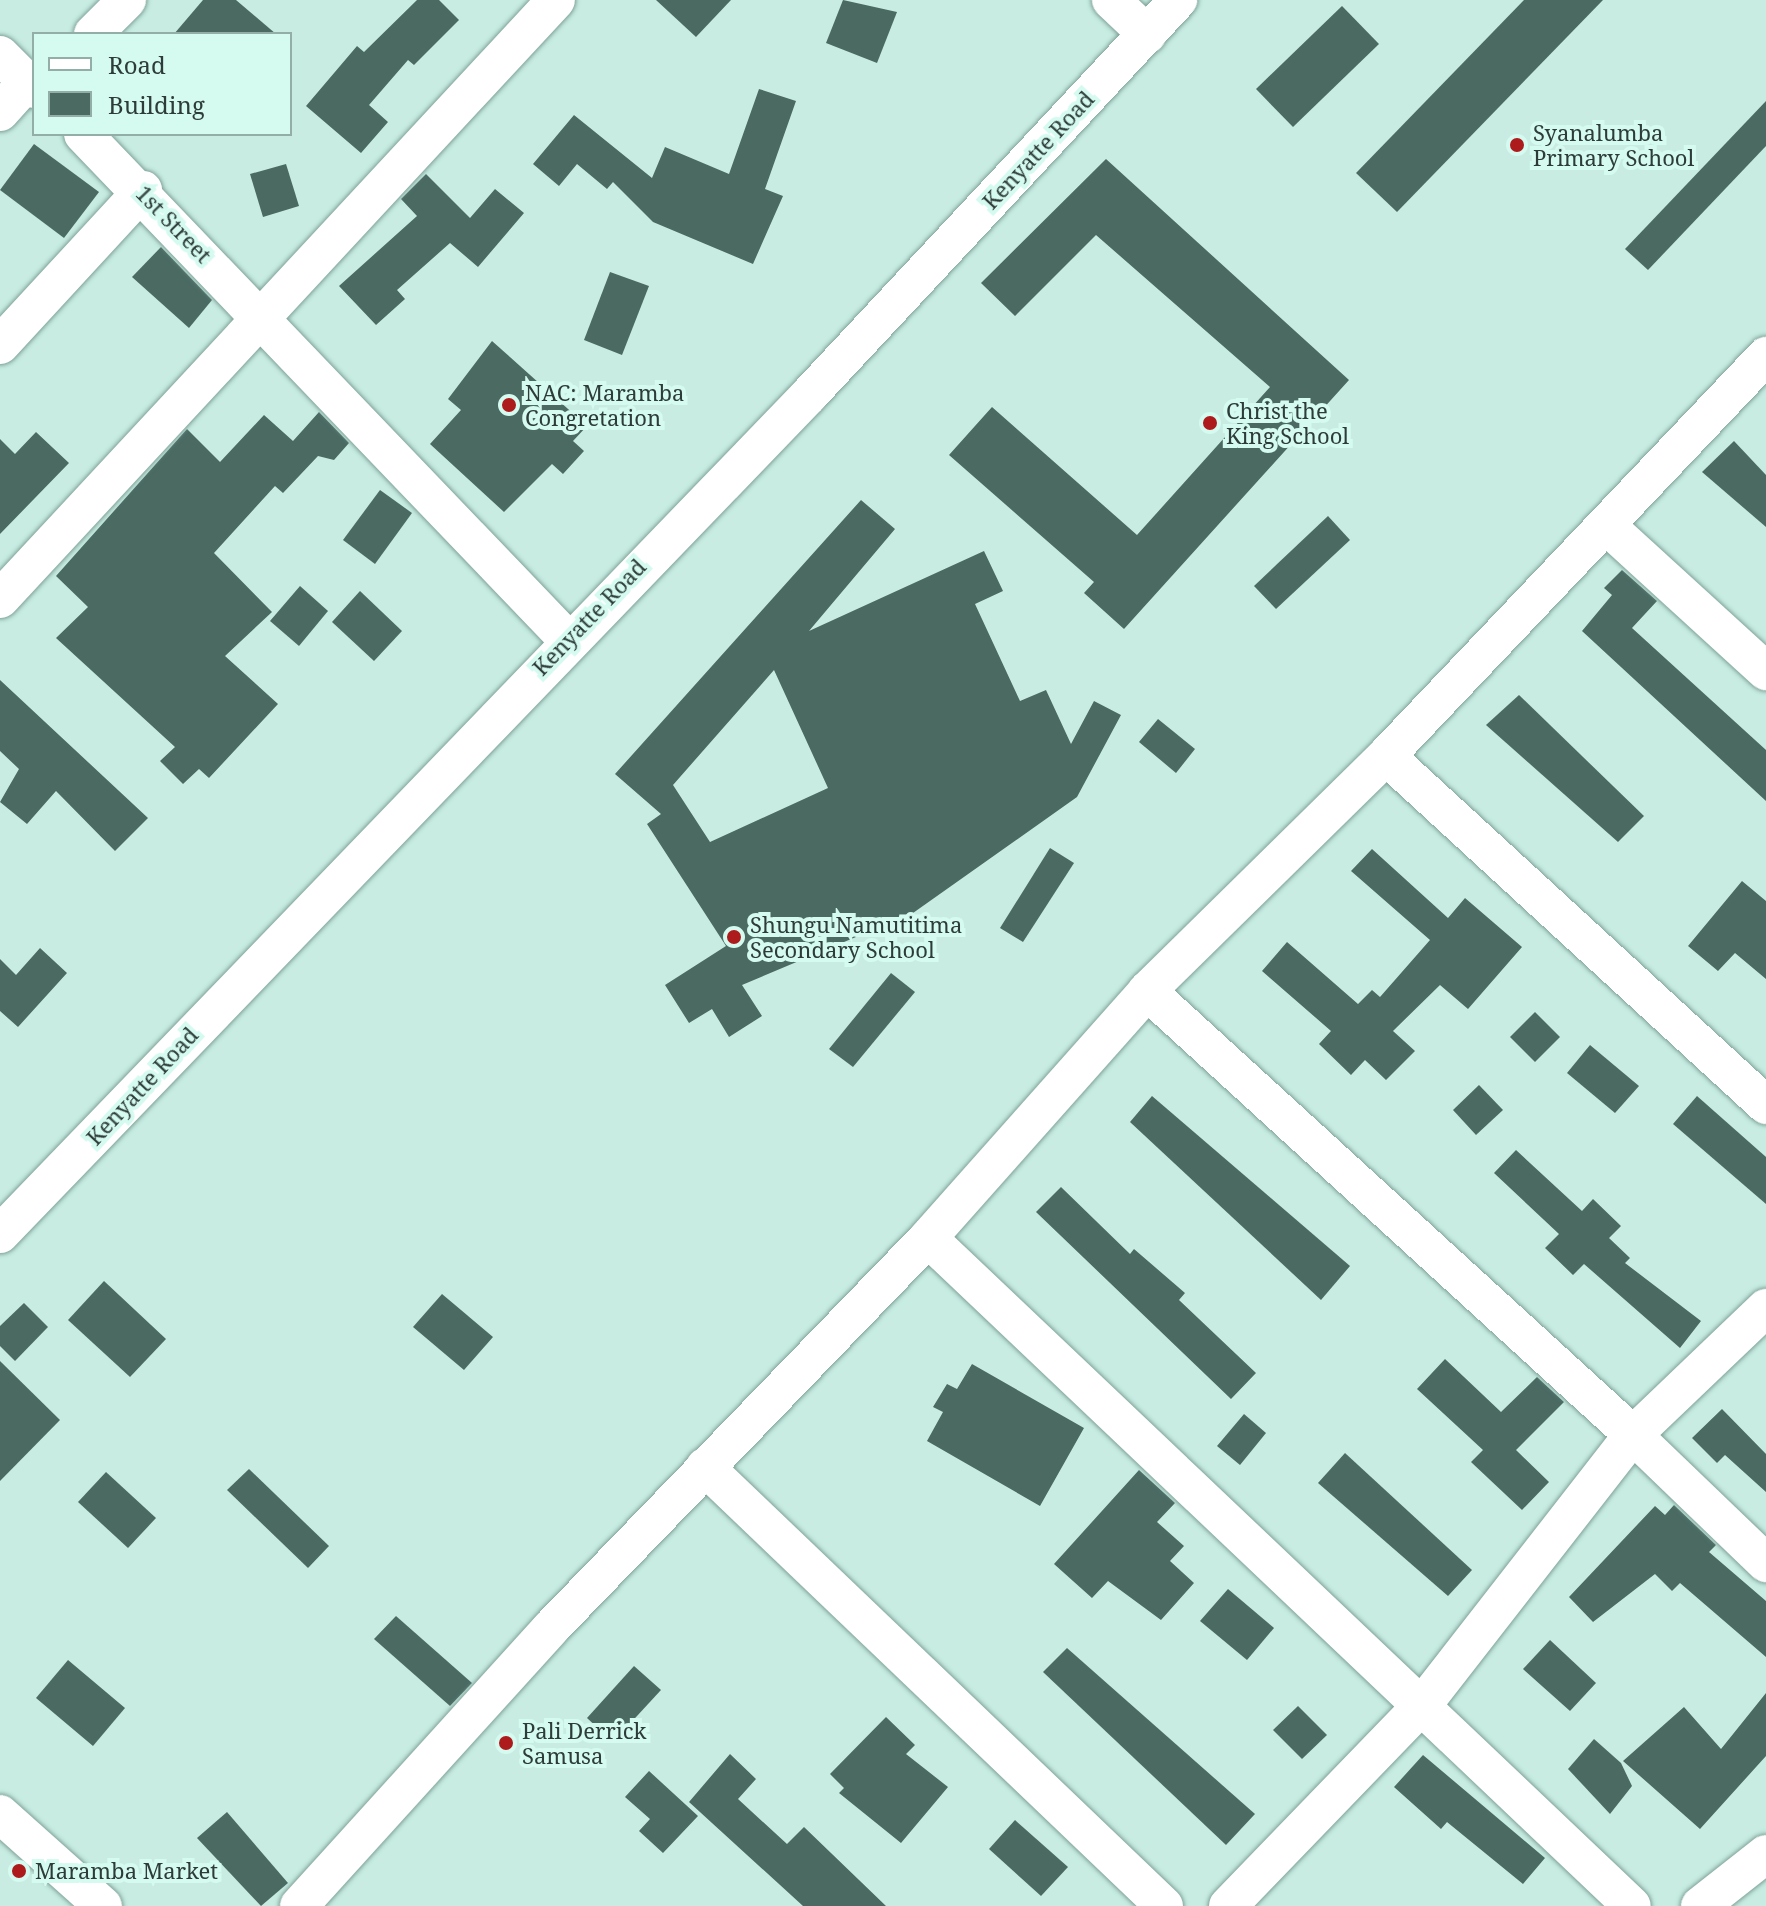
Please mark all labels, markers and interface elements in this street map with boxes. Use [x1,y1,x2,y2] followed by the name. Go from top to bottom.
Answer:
[32,32,292,136] legend
[108,48,166,81] text: Road
[977,86,1099,214] street label: Kenyatte Road
[108,88,205,121] text: Building
[1533,119,1694,170] place label: Syanalumba Primary School
[1508,136,1526,154] marker: Syanalumba Primary School
[131,180,217,268] street label: 1st Street
[525,379,684,430] place label: NAC: Maramba Congretation
[500,396,518,414] marker: NAC: Maramba Congretation
[1226,397,1349,448] place label: Christ the King School
[1201,414,1219,432] marker: Christ the King School
[527,553,651,681] street label: Kenyatte Road
[750,911,962,962] place label: Shungu Namutitima Secondary School
[725,928,743,946] marker: Shungu Namutitima Secondary School
[81,1022,203,1150] street label: Kenyatte Road
[522,1717,646,1768] place label: Pali Derrick Samusa
[497,1734,515,1752] marker: Pali Derrick Samusa
[35,1858,218,1884] place label: Maramba Market
[10,1862,28,1880] marker: Maramba Market

